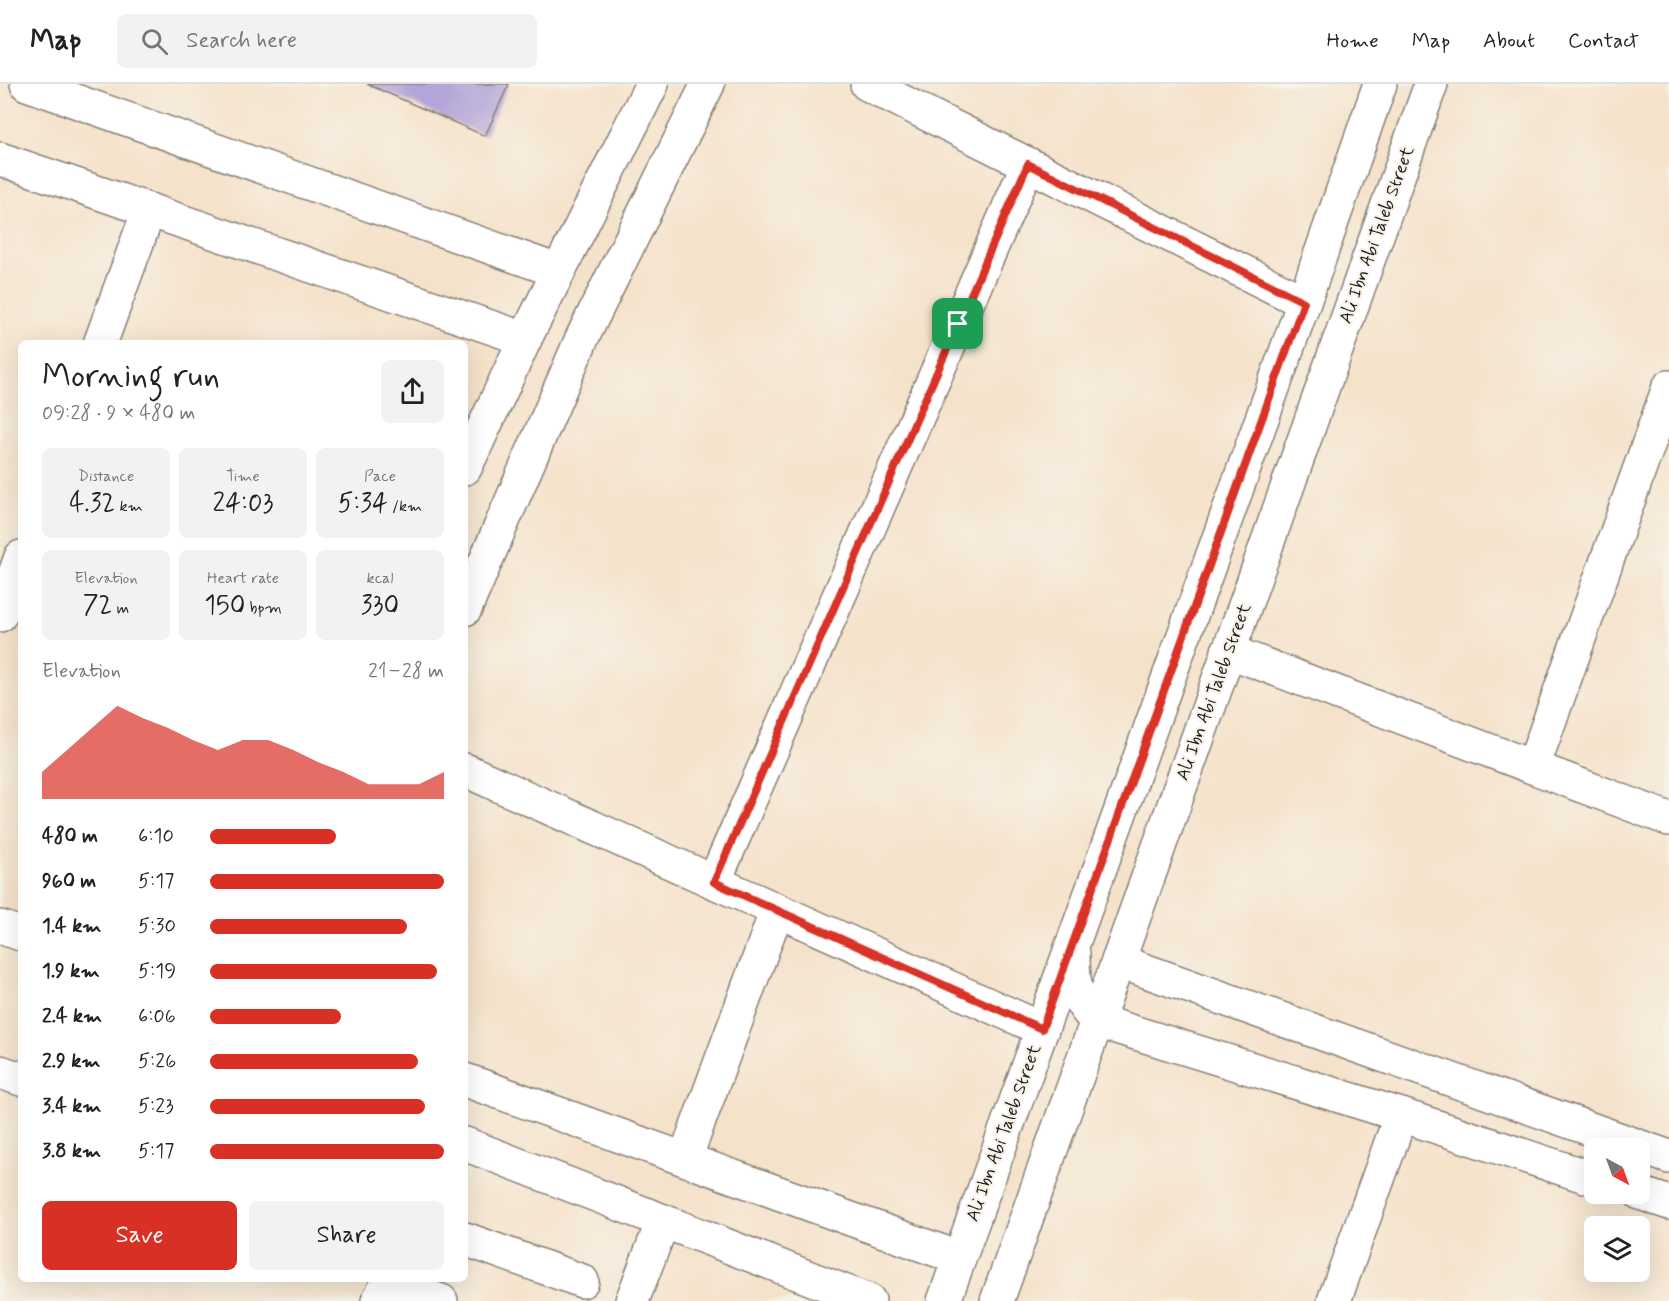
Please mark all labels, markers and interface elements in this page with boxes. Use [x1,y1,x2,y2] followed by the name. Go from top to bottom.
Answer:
[117,14,537,68] search box
[30,23,81,60] text: Map
[138,25,171,58] icon: search
[186,27,297,55] text: Search here
[1327,27,1379,55] text: Home
[1412,27,1450,55] text: Map
[1483,27,1535,55] text: About
[1568,27,1639,55] text: Contact
[1334,143,1420,327] street label: Ali Ibn Abi Taleb Street
[932,298,983,349] pin
[941,307,974,340] icon: arrive
[42,355,220,399] text: Morning run
[381,360,444,423] button: share
[42,400,195,427] text: 09:28 · 9 × 480 m
[78,466,134,487] text: Distance
[226,466,260,487] text: Time
[364,466,396,487] text: Pace
[69,487,115,521] text: 4.32
[213,487,274,521] text: 24:03
[338,487,388,521] text: 5:34
[115,496,143,517] text: km
[388,496,422,517] text: /km
[75,568,138,589] text: Elevation
[207,568,279,589] text: Heart rate
[367,568,393,589] text: kcal
[83,589,112,623] text: 72
[204,589,245,623] text: 150
[361,589,399,623] text: 330
[112,598,129,619] text: m
[245,598,282,619] text: bpm
[1171,600,1257,784] street label: Ali Ibn Abi Taleb Street
[42,658,121,685] text: Elevation
[368,658,444,685] text: 21–28 m
[42,823,98,850] text: 480 m
[138,823,174,850] text: 6:10
[42,868,96,895] text: 960 m
[138,868,174,895] text: 5:17
[42,913,101,940] text: 1.4 km
[138,913,176,940] text: 5:30
[42,958,100,985] text: 1.9 km
[138,958,176,985] text: 5:19
[42,1003,102,1030] text: 2.4 km
[138,1003,176,1030] text: 6:06
[961,1041,1047,1225] street label: Ali Ibn Abi Taleb Street
[42,1048,100,1075] text: 2.9 km
[138,1048,176,1075] text: 5:26
[42,1093,101,1120] text: 3.4 km
[138,1093,174,1120] text: 5:23
[42,1138,101,1165] text: 3.8 km
[138,1138,174,1165] text: 5:17
[1584,1138,1650,1204] north arrow
[1584,1138,1650,1282] map controls
[42,1201,237,1270] button: Save
[249,1201,444,1270] button: Share
[1584,1216,1650,1282] button: layers

